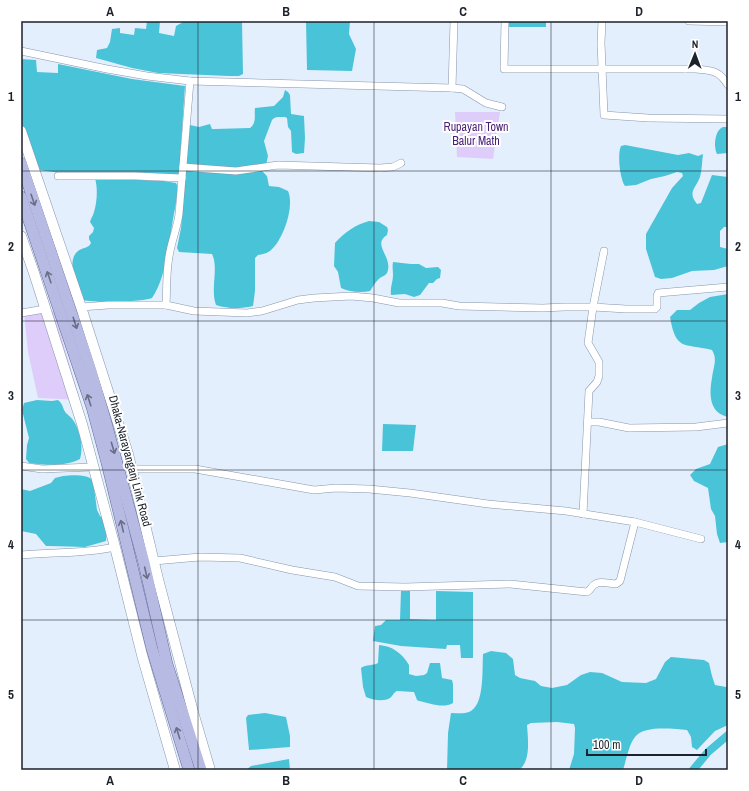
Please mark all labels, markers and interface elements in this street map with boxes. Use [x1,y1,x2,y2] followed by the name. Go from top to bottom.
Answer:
[106,3,114,20] text: A
[282,3,290,20] text: B
[459,3,467,20] text: C
[635,3,643,20] text: D
[675,34,715,74] north arrow
[692,37,699,51] text: N
[8,88,14,105] text: 1
[735,88,741,105] text: 1
[444,119,508,149] park label: Rupayan Town Balur Math
[30,194,38,206] one-way arrow
[8,238,14,255] text: 2
[735,238,741,255] text: 2
[44,271,52,283] one-way arrow
[72,317,79,330] one-way arrow
[8,387,14,404] text: 3
[735,387,741,404] text: 3
[105,394,155,528] street label: Dhaka-Narayanganj Link Road
[85,395,93,407] one-way arrow
[110,441,117,454] one-way arrow
[117,520,125,533] one-way arrow
[8,536,14,553] text: 4
[735,536,741,553] text: 4
[143,566,151,579] one-way arrow
[8,686,14,703] text: 5
[735,686,741,703] text: 5
[174,726,181,739] one-way arrow
[587,731,706,757] scale bar
[593,737,620,753] text: 100 m
[106,772,114,789] text: A
[282,772,290,789] text: B
[459,772,467,789] text: C
[635,772,643,789] text: D

